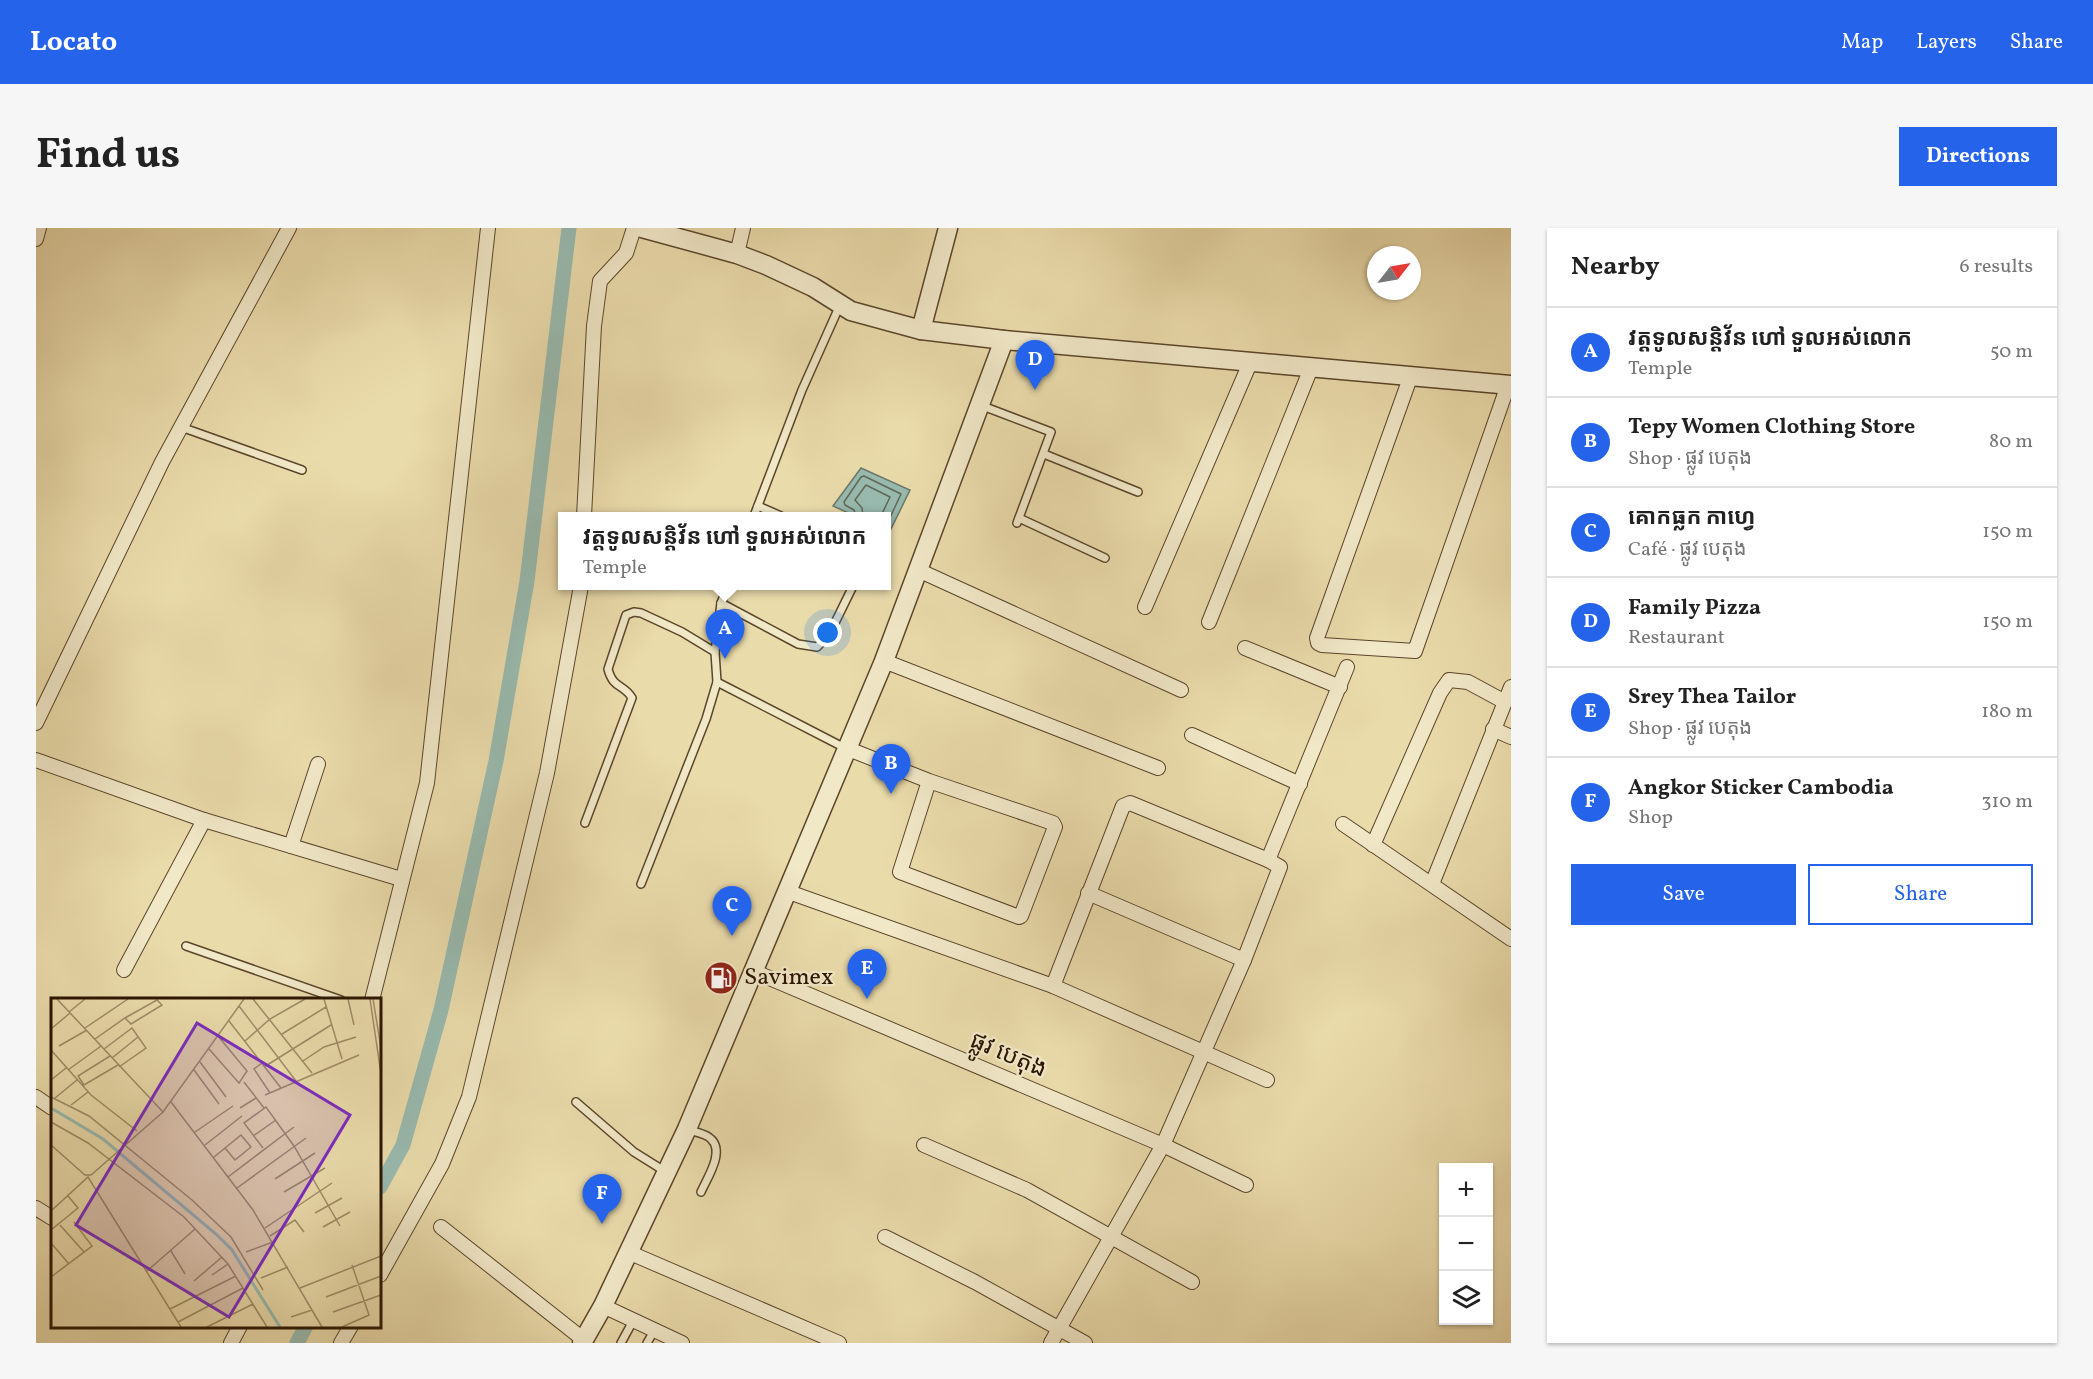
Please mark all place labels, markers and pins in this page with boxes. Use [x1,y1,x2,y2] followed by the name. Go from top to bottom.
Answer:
[1016,340,1054,390] pin: D
[706,610,744,659] pin: A
[872,744,910,794] pin: B
[712,886,752,936] pin: C
[848,950,886,999] pin: E
[703,960,739,996] fuel station icon: Savimex
[744,961,834,995] place label: Savimex
[582,1174,622,1224] pin: F

